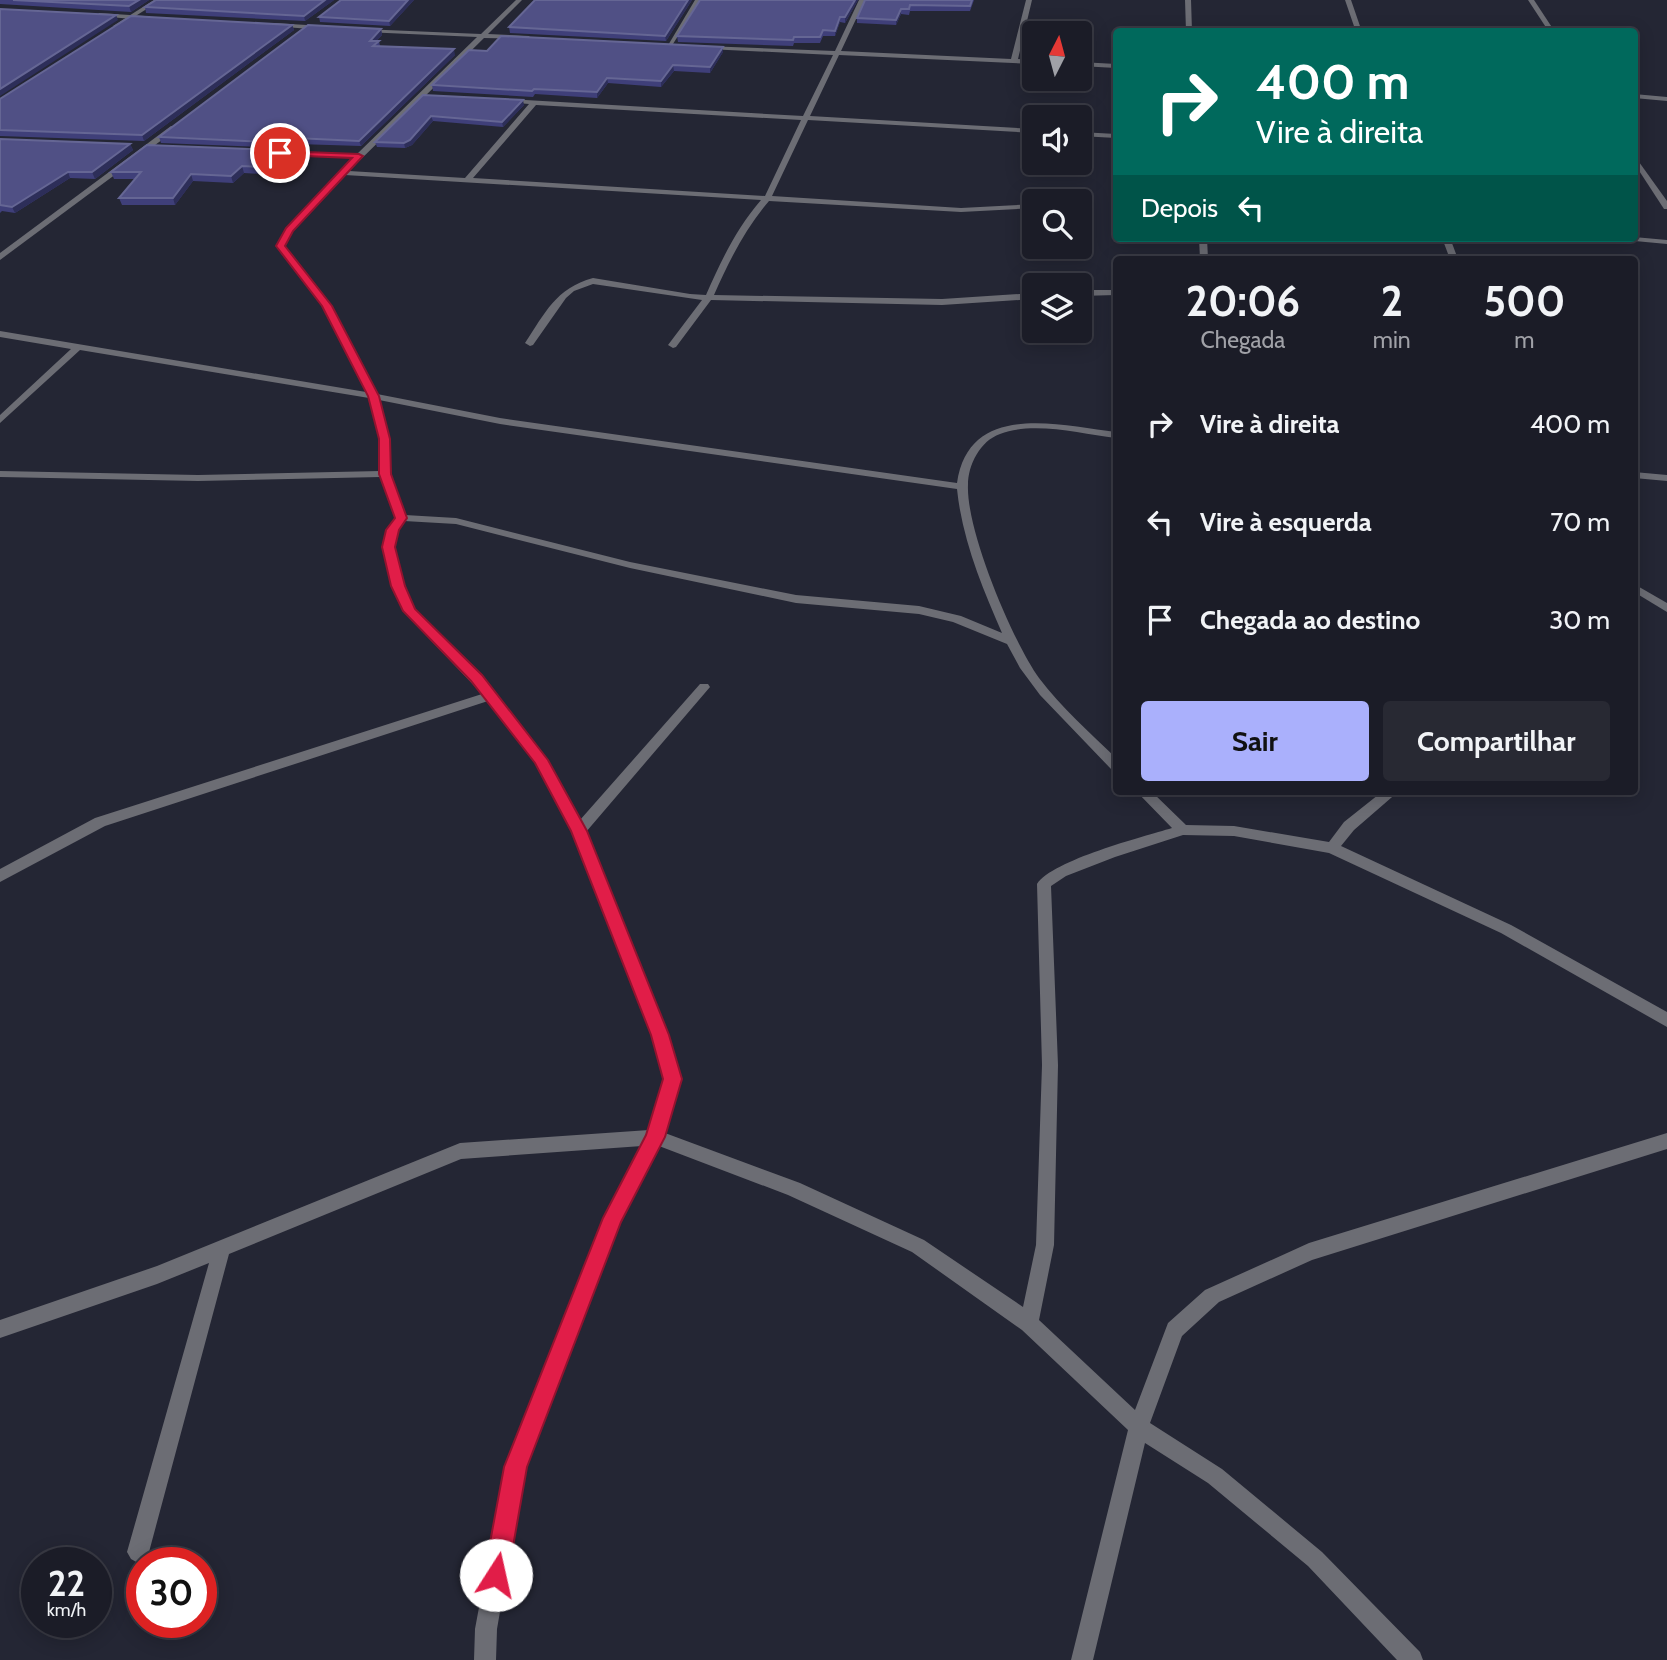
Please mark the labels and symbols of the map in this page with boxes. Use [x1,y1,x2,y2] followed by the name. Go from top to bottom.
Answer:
[1022,21,1092,91] north arrow
[250,123,310,183] pin
[459,1538,533,1612] position arrow
[126,1547,217,1638] speed limit sign: 30

